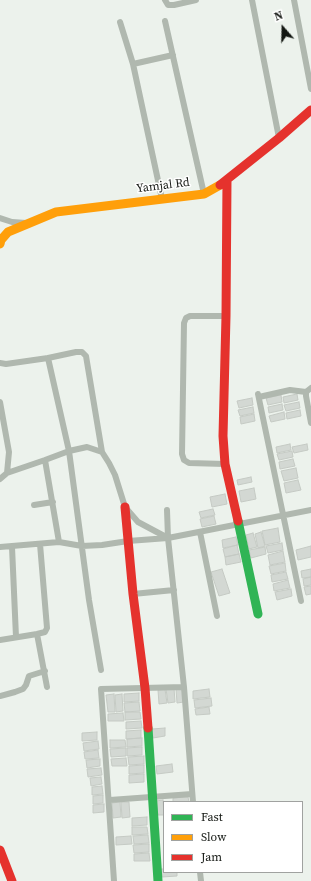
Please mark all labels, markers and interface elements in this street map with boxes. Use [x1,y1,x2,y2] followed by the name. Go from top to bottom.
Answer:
[263,8,303,48] north arrow
[272,8,285,25] text: N
[135,176,191,196] street label: Yamjal Rd
[163,801,303,873] legend
[201,809,223,825] text: Fast
[201,829,226,845] text: Slow
[201,849,222,865] text: Jam

